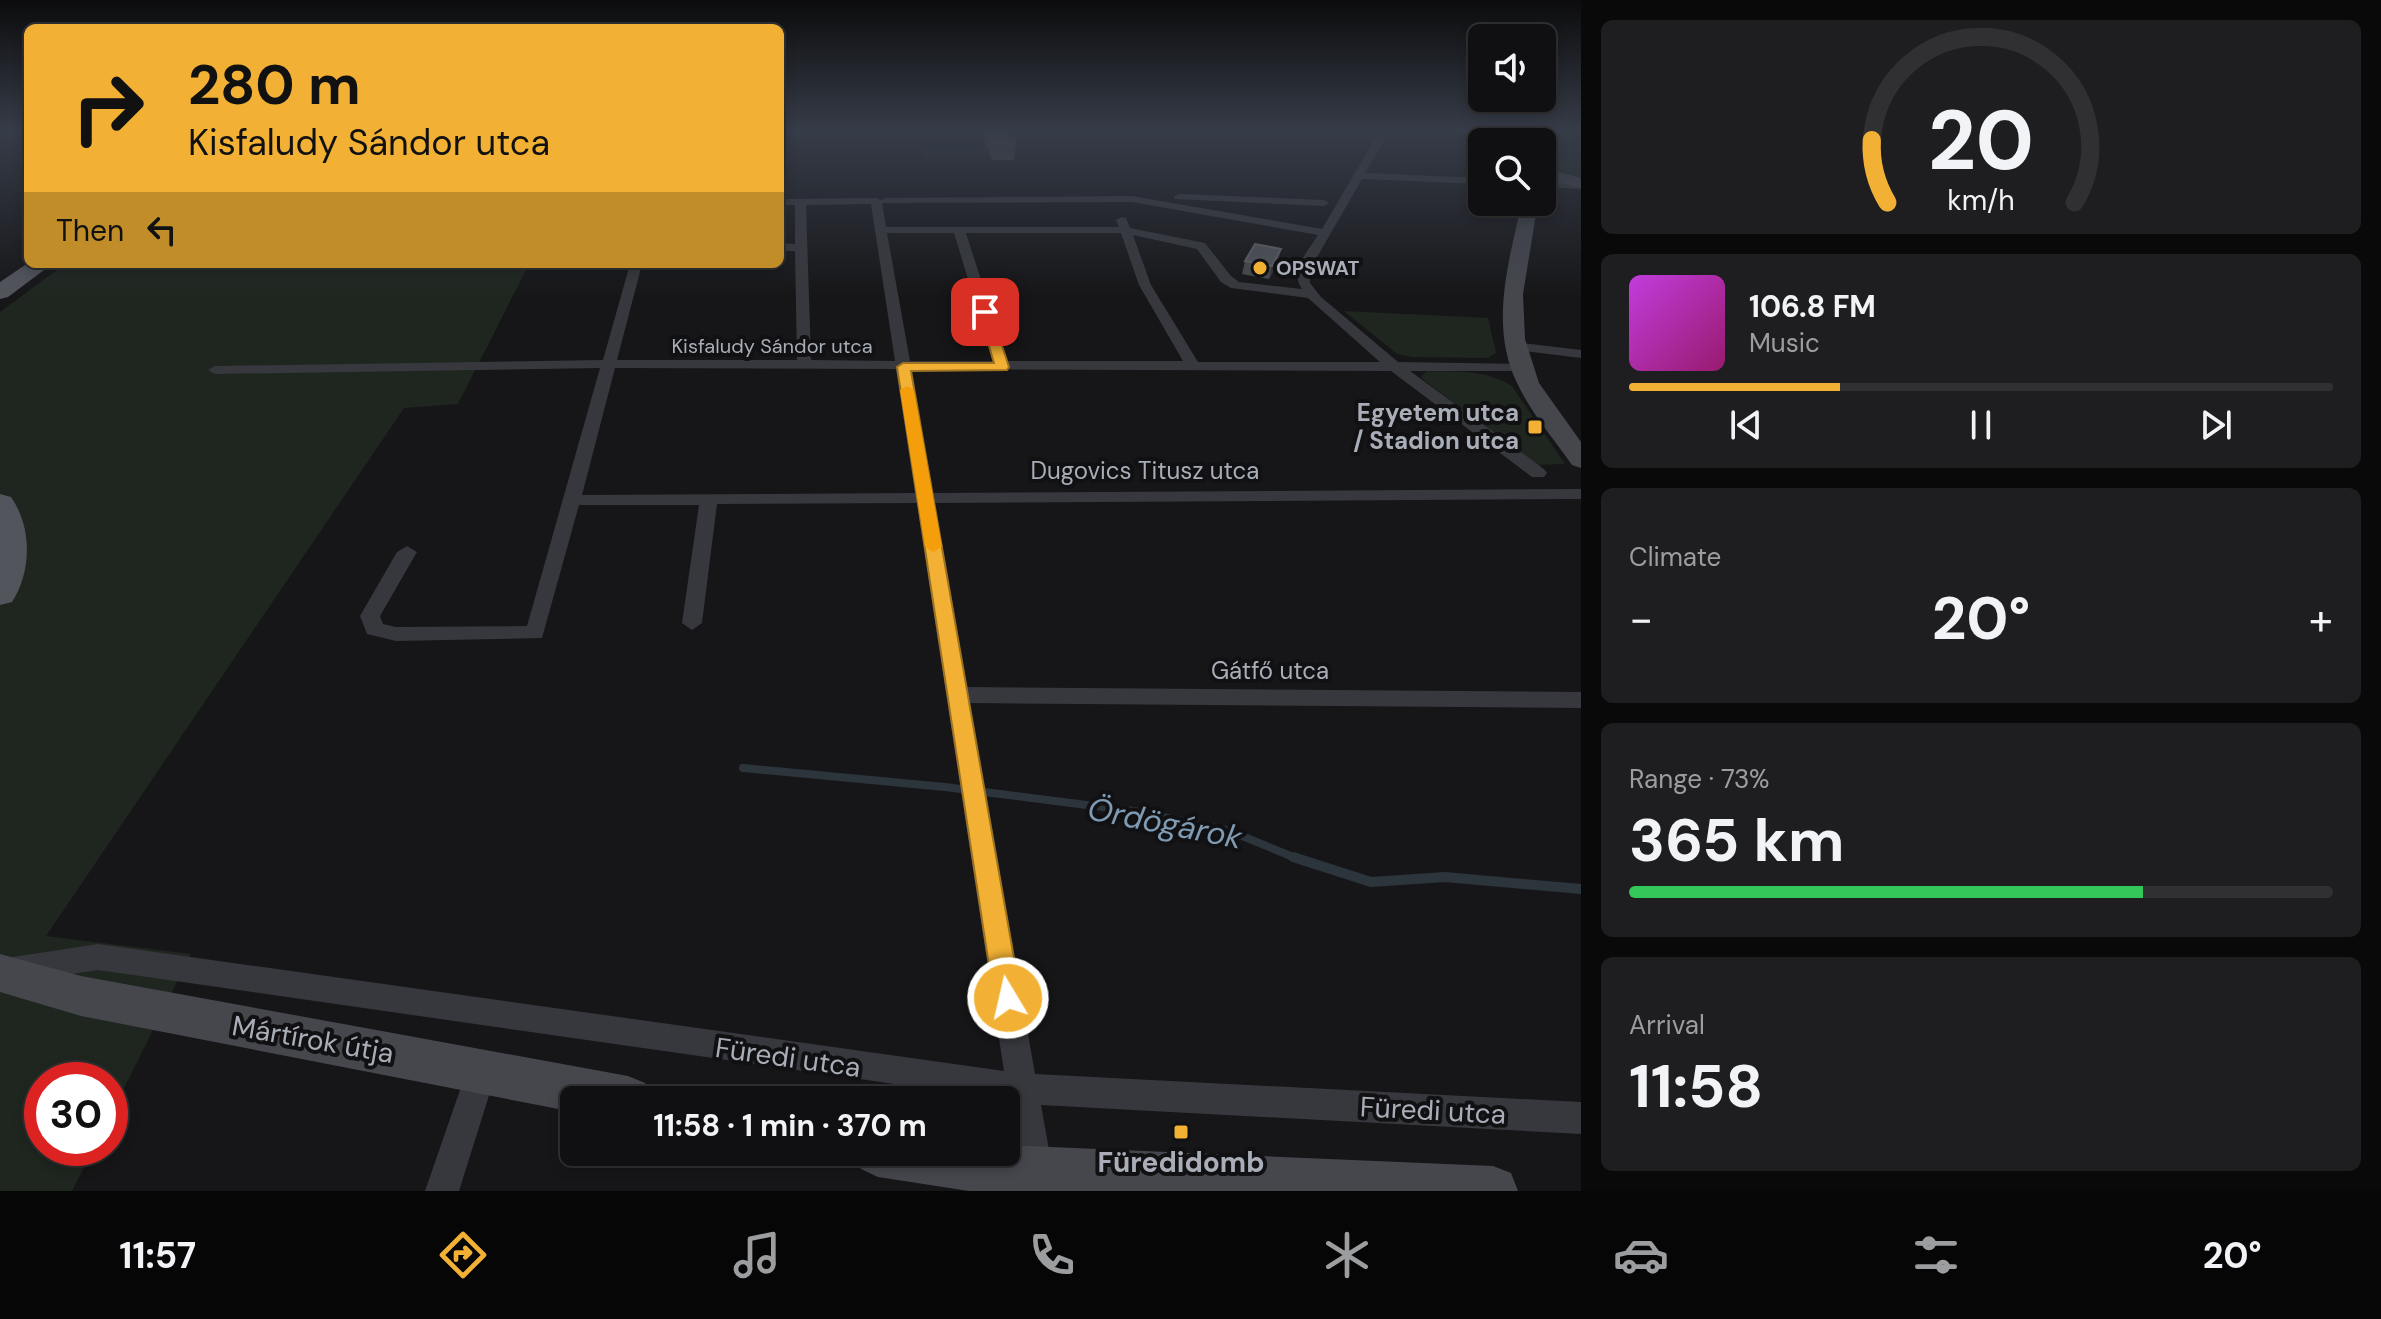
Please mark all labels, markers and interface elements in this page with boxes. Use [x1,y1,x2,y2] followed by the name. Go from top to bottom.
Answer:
[1468,24,1556,216] map controls
[1468,24,1556,112] button: sound
[188,48,361,121] text: 280 m
[56,56,160,160] icon: right
[1928,86,2034,195] text: 20
[188,119,550,166] text: Kisfaludy Sándor utca
[1468,128,1556,216] button: search
[1947,182,2015,219] text: km/h
[140,208,184,252] icon: left
[56,211,124,250] text: Then
[1276,255,1360,281] place label: OPSWAT
[1251,259,1269,277] marker: OPSWAT
[951,278,1019,346] pin
[1749,287,1876,326] text: 106.8 FM
[963,290,1007,334] icon: arrive
[1749,326,1820,360] text: Music
[671,333,873,359] street label: Kisfaludy Sándor utca
[1353,397,1519,456] place label: Egyetem utca / Stadion utca
[1724,403,1768,447] icon: previous
[1959,403,2003,447] icon: pause
[2194,403,2238,447] icon: next
[1526,418,1544,436] marker: Egyetem utca / Stadion utca
[1031,455,1259,486] street label: Dugovics Titusz utca
[1629,540,1721,574] text: Climate
[1932,579,2030,658] text: 20°
[1629,590,1653,648] text: −
[2309,590,2333,648] text: +
[1211,655,1329,686] street label: Gátfő utca
[1629,762,1769,796] text: Range · 73%
[1084,787,1247,859] water label: Ördögárok
[1629,801,1845,880] text: 365 km
[966,956,1050,1040] position arrow
[229,1007,397,1072] street label: Mártírok útja
[1629,1008,1705,1042] text: Arrival
[713,1029,863,1086] street label: Füredi utca
[1629,1047,1763,1126] text: 11:58
[24,1062,128,1166] speed limit sign: 30
[1359,1088,1507,1133] street label: Füredi utca
[653,1106,927,1145] text: 11:58 · 1 min · 370 m
[1172,1123,1190,1141] marker: Füredidomb
[1097,1144,1265,1181] place label: Füredidomb
[435,1227,491,1283] icon: directions
[729,1227,785,1283] icon: music
[1024,1227,1080,1283] icon: phone
[1319,1227,1375,1283] icon: climate
[1613,1227,1669,1283] icon: car
[1908,1227,1964,1283] icon: filters
[119,1232,196,1279] text: 11:57
[2203,1232,2262,1279] text: 20°

